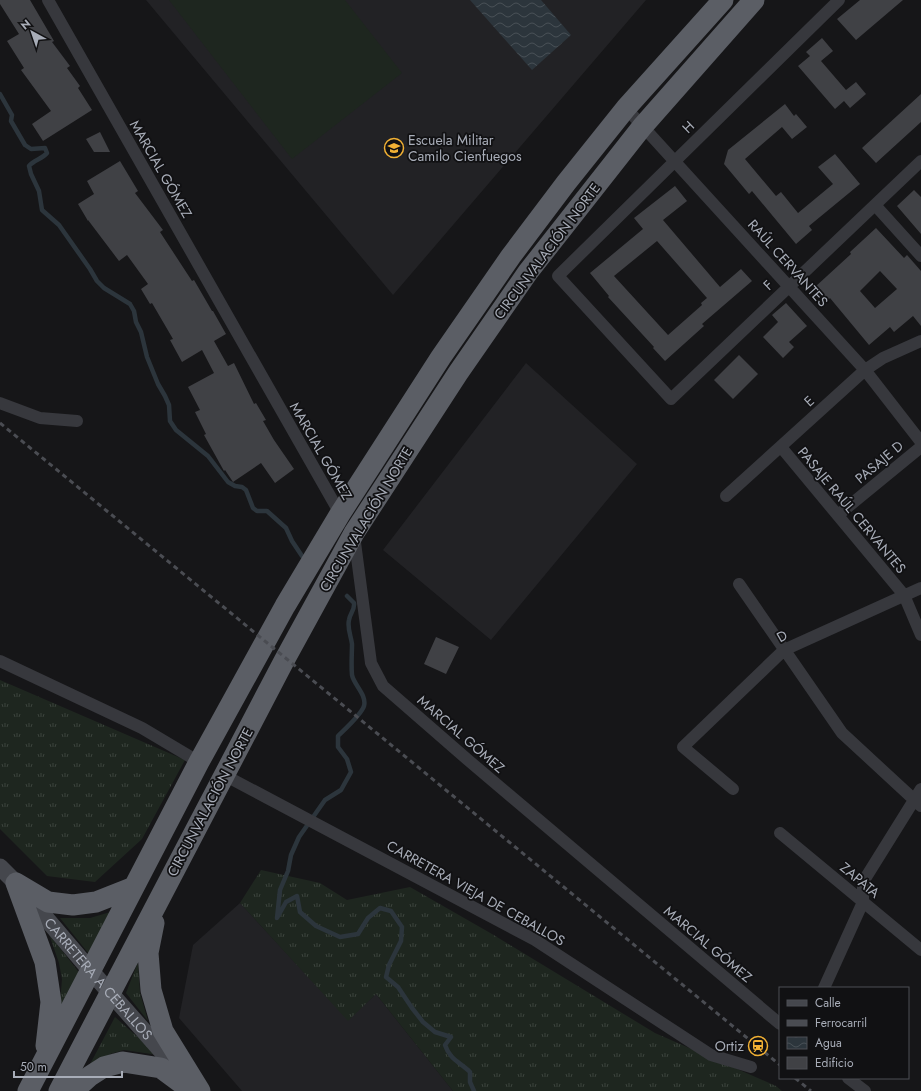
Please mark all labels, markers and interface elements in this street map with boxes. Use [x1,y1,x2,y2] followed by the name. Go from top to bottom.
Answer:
[12,12,52,52] north arrow
[17,15,34,33] text: N
[125,116,197,222] street label: MARCIAL GÓMEZ
[677,116,699,138] street label: H
[408,130,522,166] place label: Escuela Militar Camilo Cienfuegos
[383,137,405,159] school or university icon: Escuela Militar Camilo Cienfuegos
[489,179,605,323] street label: CIRCUNVALACIÓN NORTE
[743,215,833,311] street label: RAÚL CERVANTES
[759,275,777,295] street label: F
[799,391,819,411] street label: E
[285,398,357,504] street label: MARCIAL GÓMEZ
[851,436,907,488] street label: PASAJE D
[315,443,417,595] street label: CIRCUNVALACIÓN NORTE
[793,443,911,578] street label: PASAJE RAÚL CERVANTES
[773,625,791,647] street label: D
[413,690,509,778] street label: MARCIAL GÓMEZ
[162,724,258,880] street label: CIRCUNVALACIÓN NORTE
[383,836,569,951] street label: CARRETERA VIEJA DE CEBALLOS
[836,858,885,903] street label: ZAPATA
[660,901,757,987] street label: MARCIAL GÓMEZ
[40,913,157,1044] street label: CARRETERA A CEBALLOS
[779,987,909,1079] legend
[815,994,841,1012] text: Calle
[815,1014,867,1032] text: Ferrocarril
[815,1034,842,1052] text: Agua
[747,1035,769,1057] station icon: Ortiz
[715,1036,745,1056] place label: Ortiz
[14,1053,122,1079] scale bar
[815,1054,854,1072] text: Edificio
[20,1058,47,1076] text: 50 m

